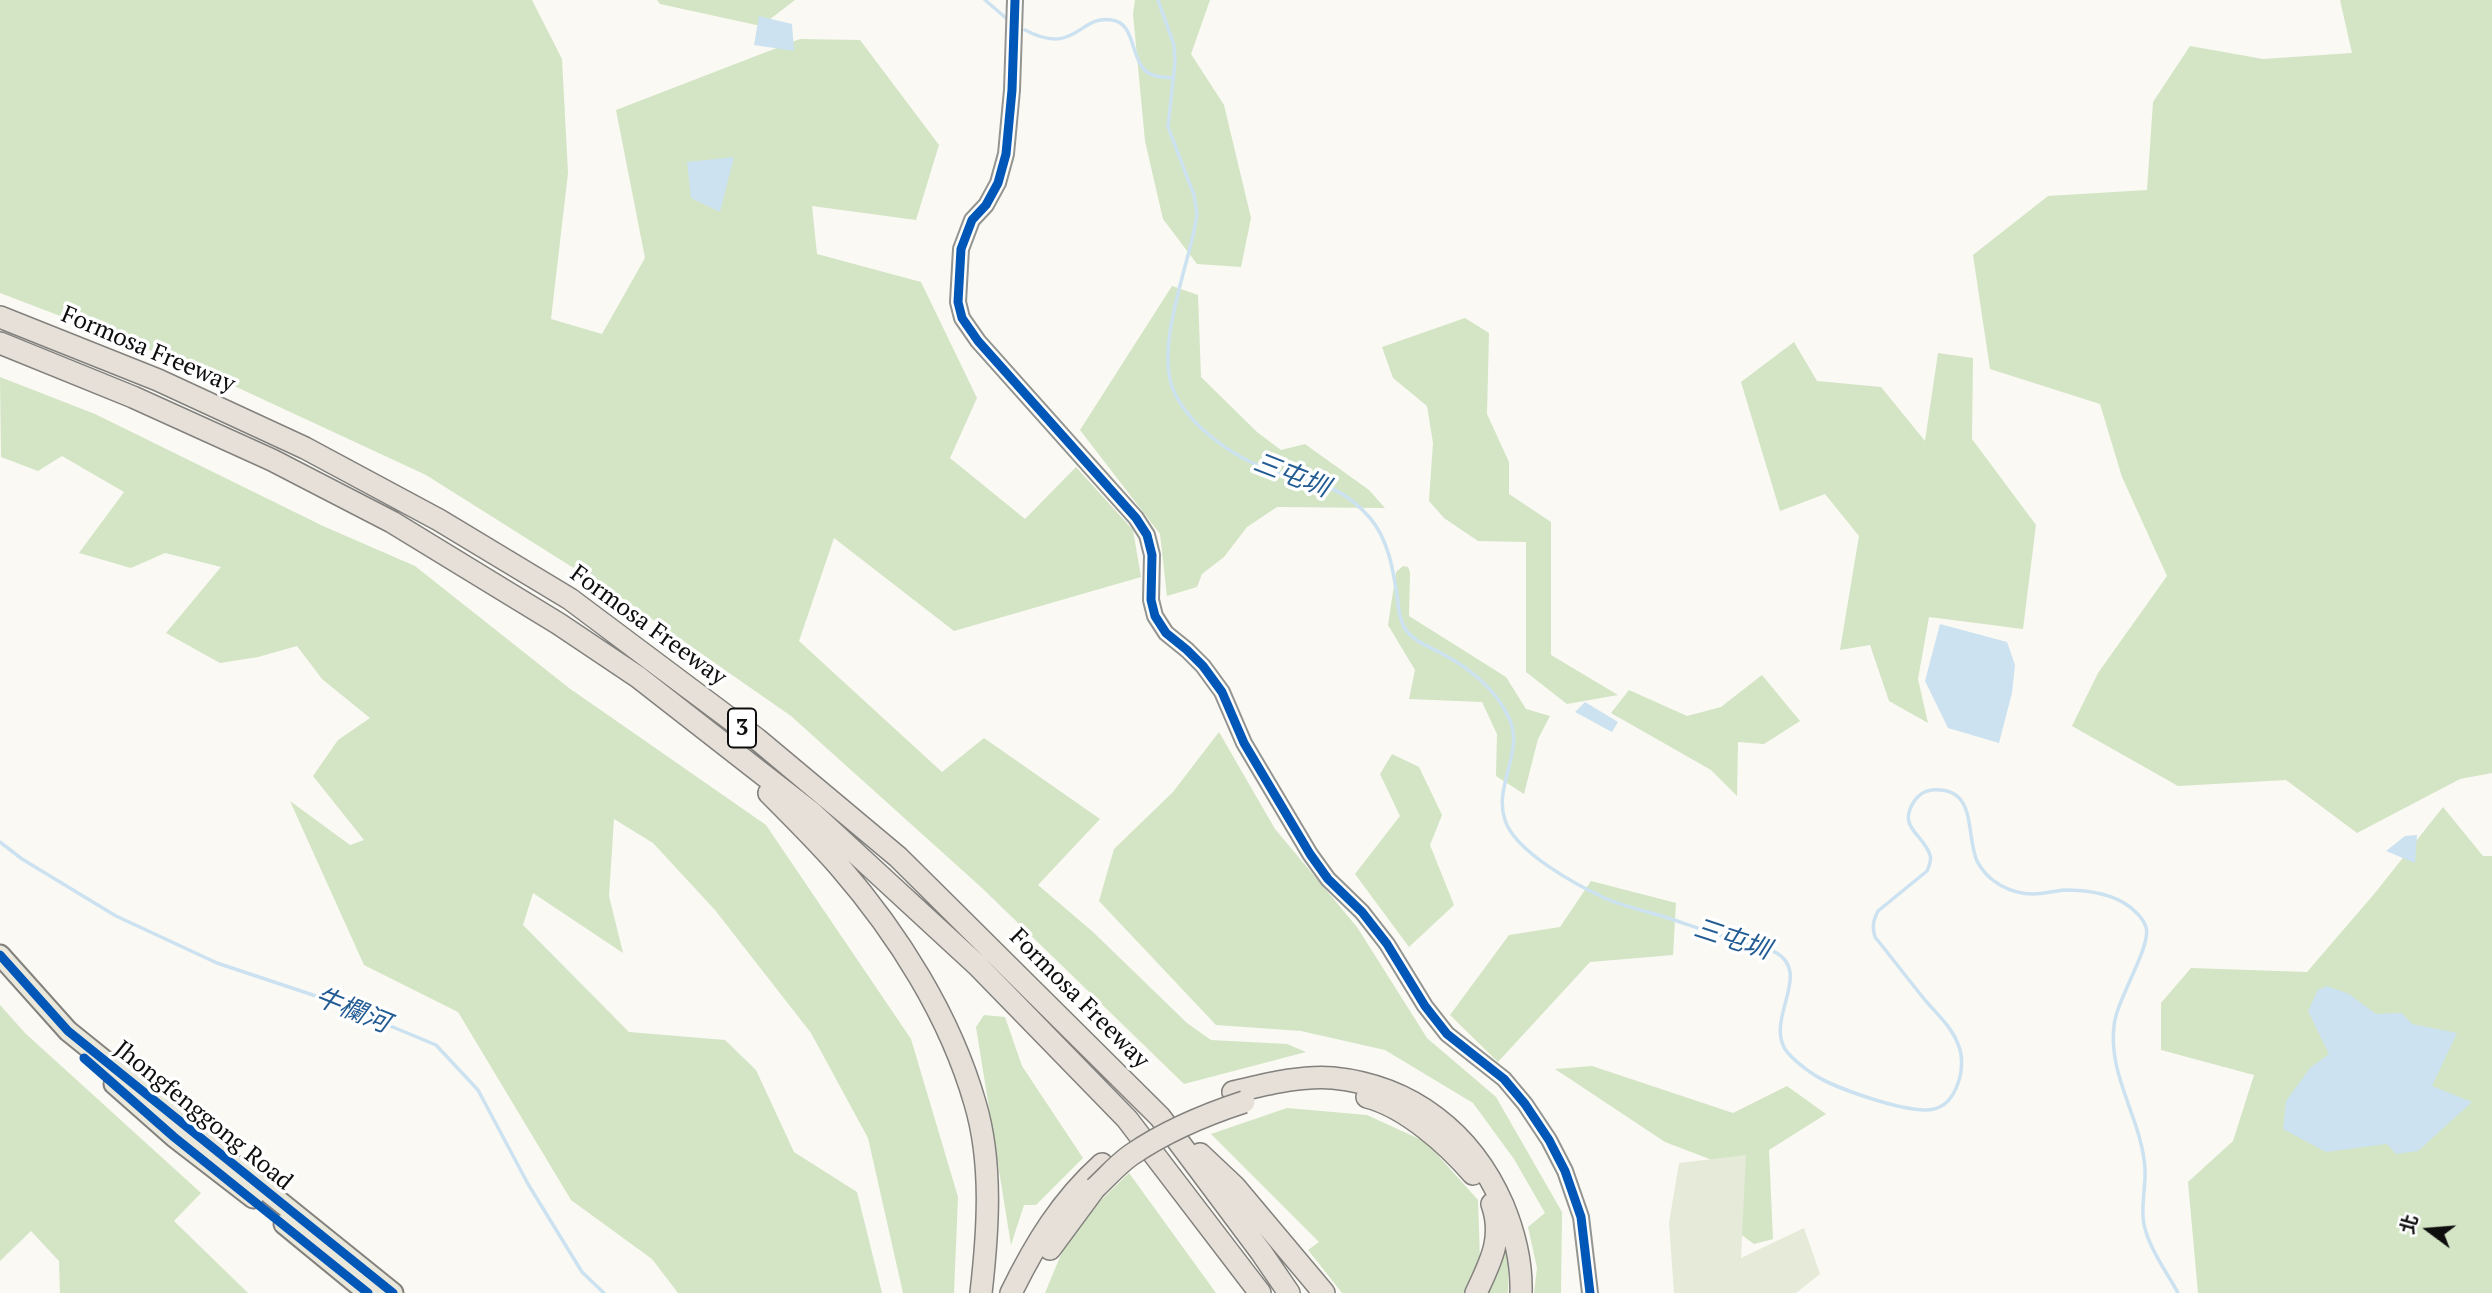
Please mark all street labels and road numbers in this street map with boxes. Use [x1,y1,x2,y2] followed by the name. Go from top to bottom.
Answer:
[57,300,239,400] street label: Formosa Freeway
[564,560,732,692] street label: Formosa Freeway
[728,708,756,748] road number: 3
[1003,923,1155,1075] street label: Formosa Freeway
[108,1035,298,1197] street label: Jhongfenggong Road

